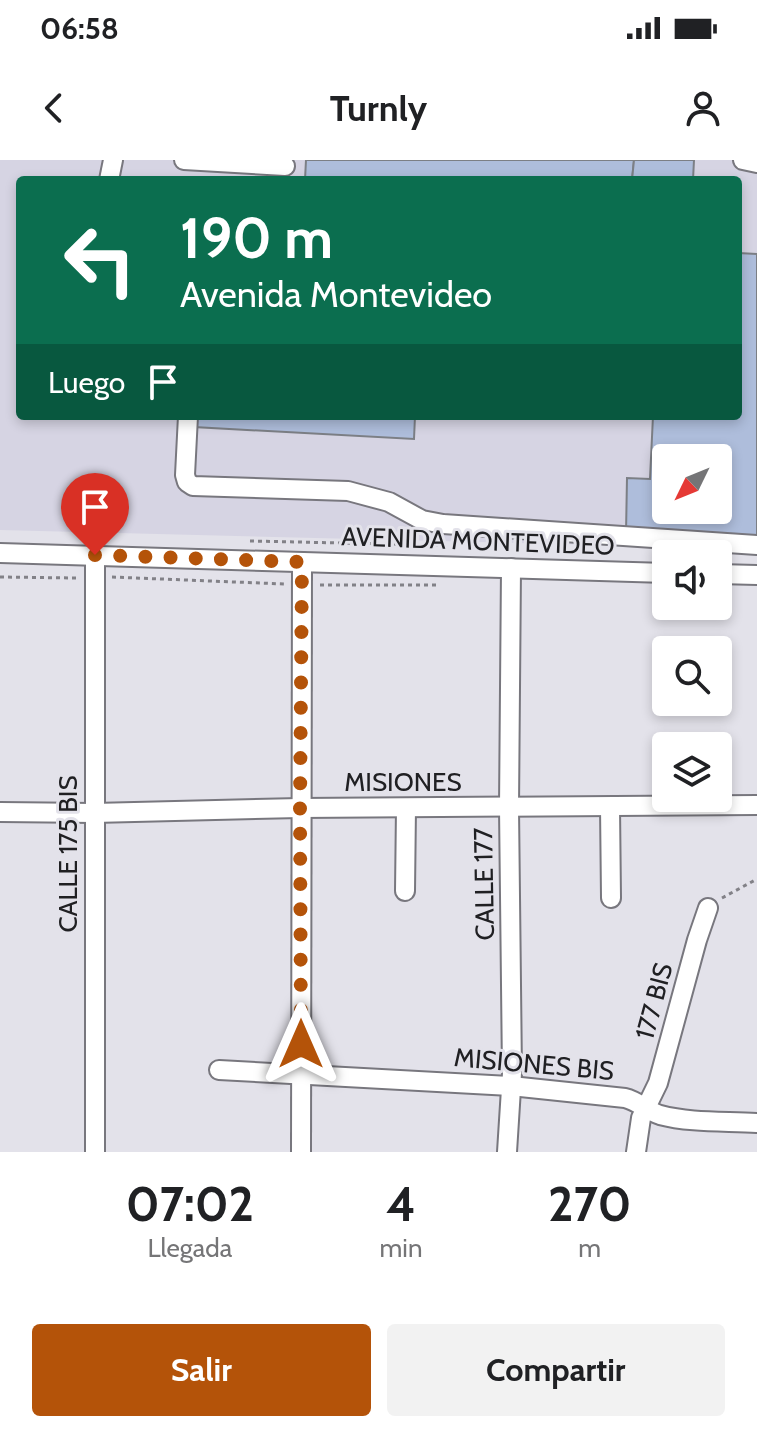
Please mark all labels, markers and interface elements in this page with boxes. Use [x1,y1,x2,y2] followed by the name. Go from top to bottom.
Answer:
[40,10,119,47] text: 06:58
[32,86,76,130] icon: back
[330,86,427,130] text: Turnly
[681,86,725,130] icon: person
[180,204,333,272] text: 190 m
[48,208,152,312] icon: left
[180,272,492,316] text: Avenida Montevideo
[141,360,185,404] icon: arrive
[48,364,125,401] text: Luego
[652,444,732,524] north arrow
[652,444,732,812] map controls
[61,473,129,555] pin
[73,485,117,529] icon: arrive
[341,520,615,562] street label: AVENIDA MONTEVIDEO
[652,540,732,620] button: sound
[652,636,732,716] button: search
[652,732,732,812] button: layers
[344,766,462,798] street label: MISIONES
[52,775,84,933] street label: CALLE 175 BIS
[467,827,501,941] street label: CALLE 177
[628,959,680,1043] street label: 177 BIS
[259,1002,343,1086] position arrow
[453,1041,615,1087] street label: MISIONES BIS
[126,1175,254,1233] text: 07:02
[386,1175,416,1233] text: 4
[548,1175,631,1233] text: 270
[147,1232,232,1264] text: Llegada
[380,1232,422,1264] text: min
[578,1232,601,1264] text: m
[32,1324,371,1416] button: Salir
[387,1324,725,1416] button: Compartir

